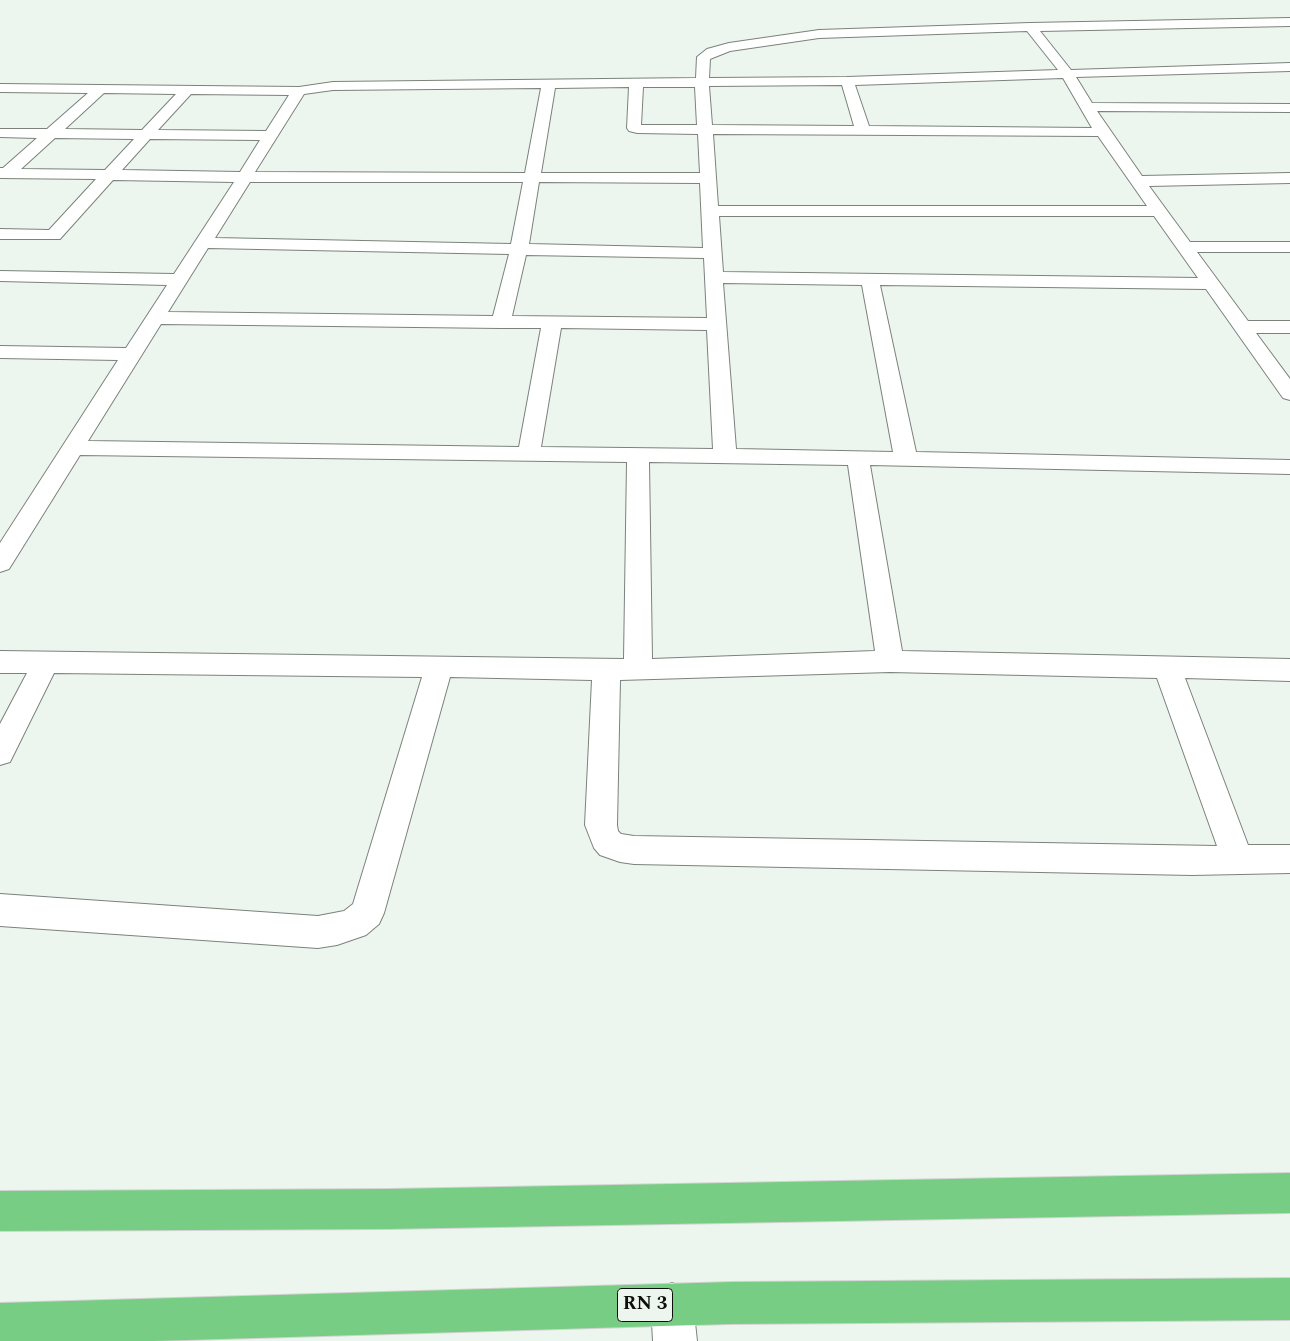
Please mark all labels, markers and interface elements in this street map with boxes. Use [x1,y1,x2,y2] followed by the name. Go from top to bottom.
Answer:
[618,1288,672,1322] road number: RN 3

